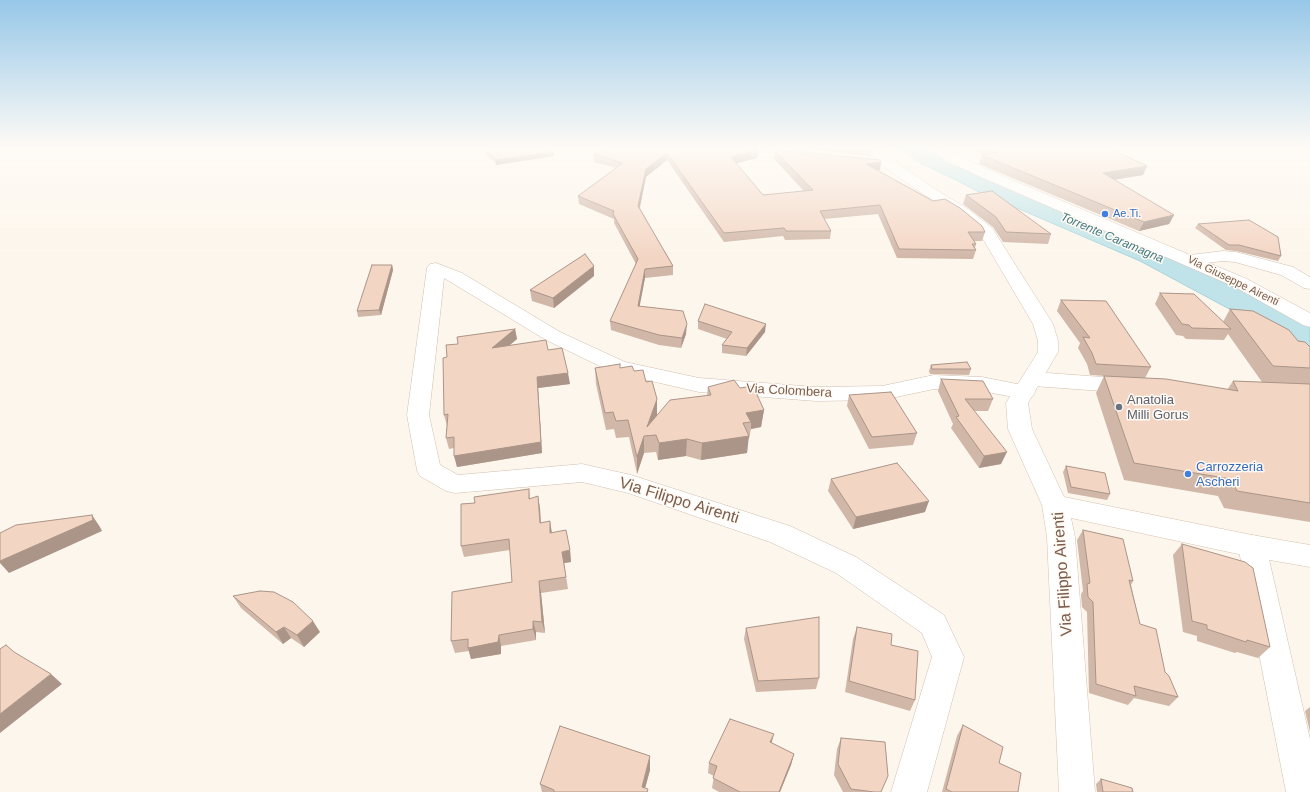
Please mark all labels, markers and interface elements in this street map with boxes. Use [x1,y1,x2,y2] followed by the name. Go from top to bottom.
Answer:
[1113,207,1141,221] place label: Ae.Ti.
[1100,209,1110,219] marker: Ae.Ti.
[1058,210,1166,266] water label: Torrente Caramagna
[1185,253,1281,309] street label: Via Giuseppe Airenti
[746,381,832,401] street label: Via Colombera
[1127,392,1188,423] place label: Anatolia Milli Gorus
[1114,402,1124,412] marker: Anatolia Milli Gorus
[1196,459,1263,490] place label: Carrozzeria Ascheri
[1183,469,1193,479] marker: Carrozzeria Ascheri
[617,474,741,528] street label: Via Filippo Airenti
[1049,511,1077,637] street label: Via Filippo Airenti

